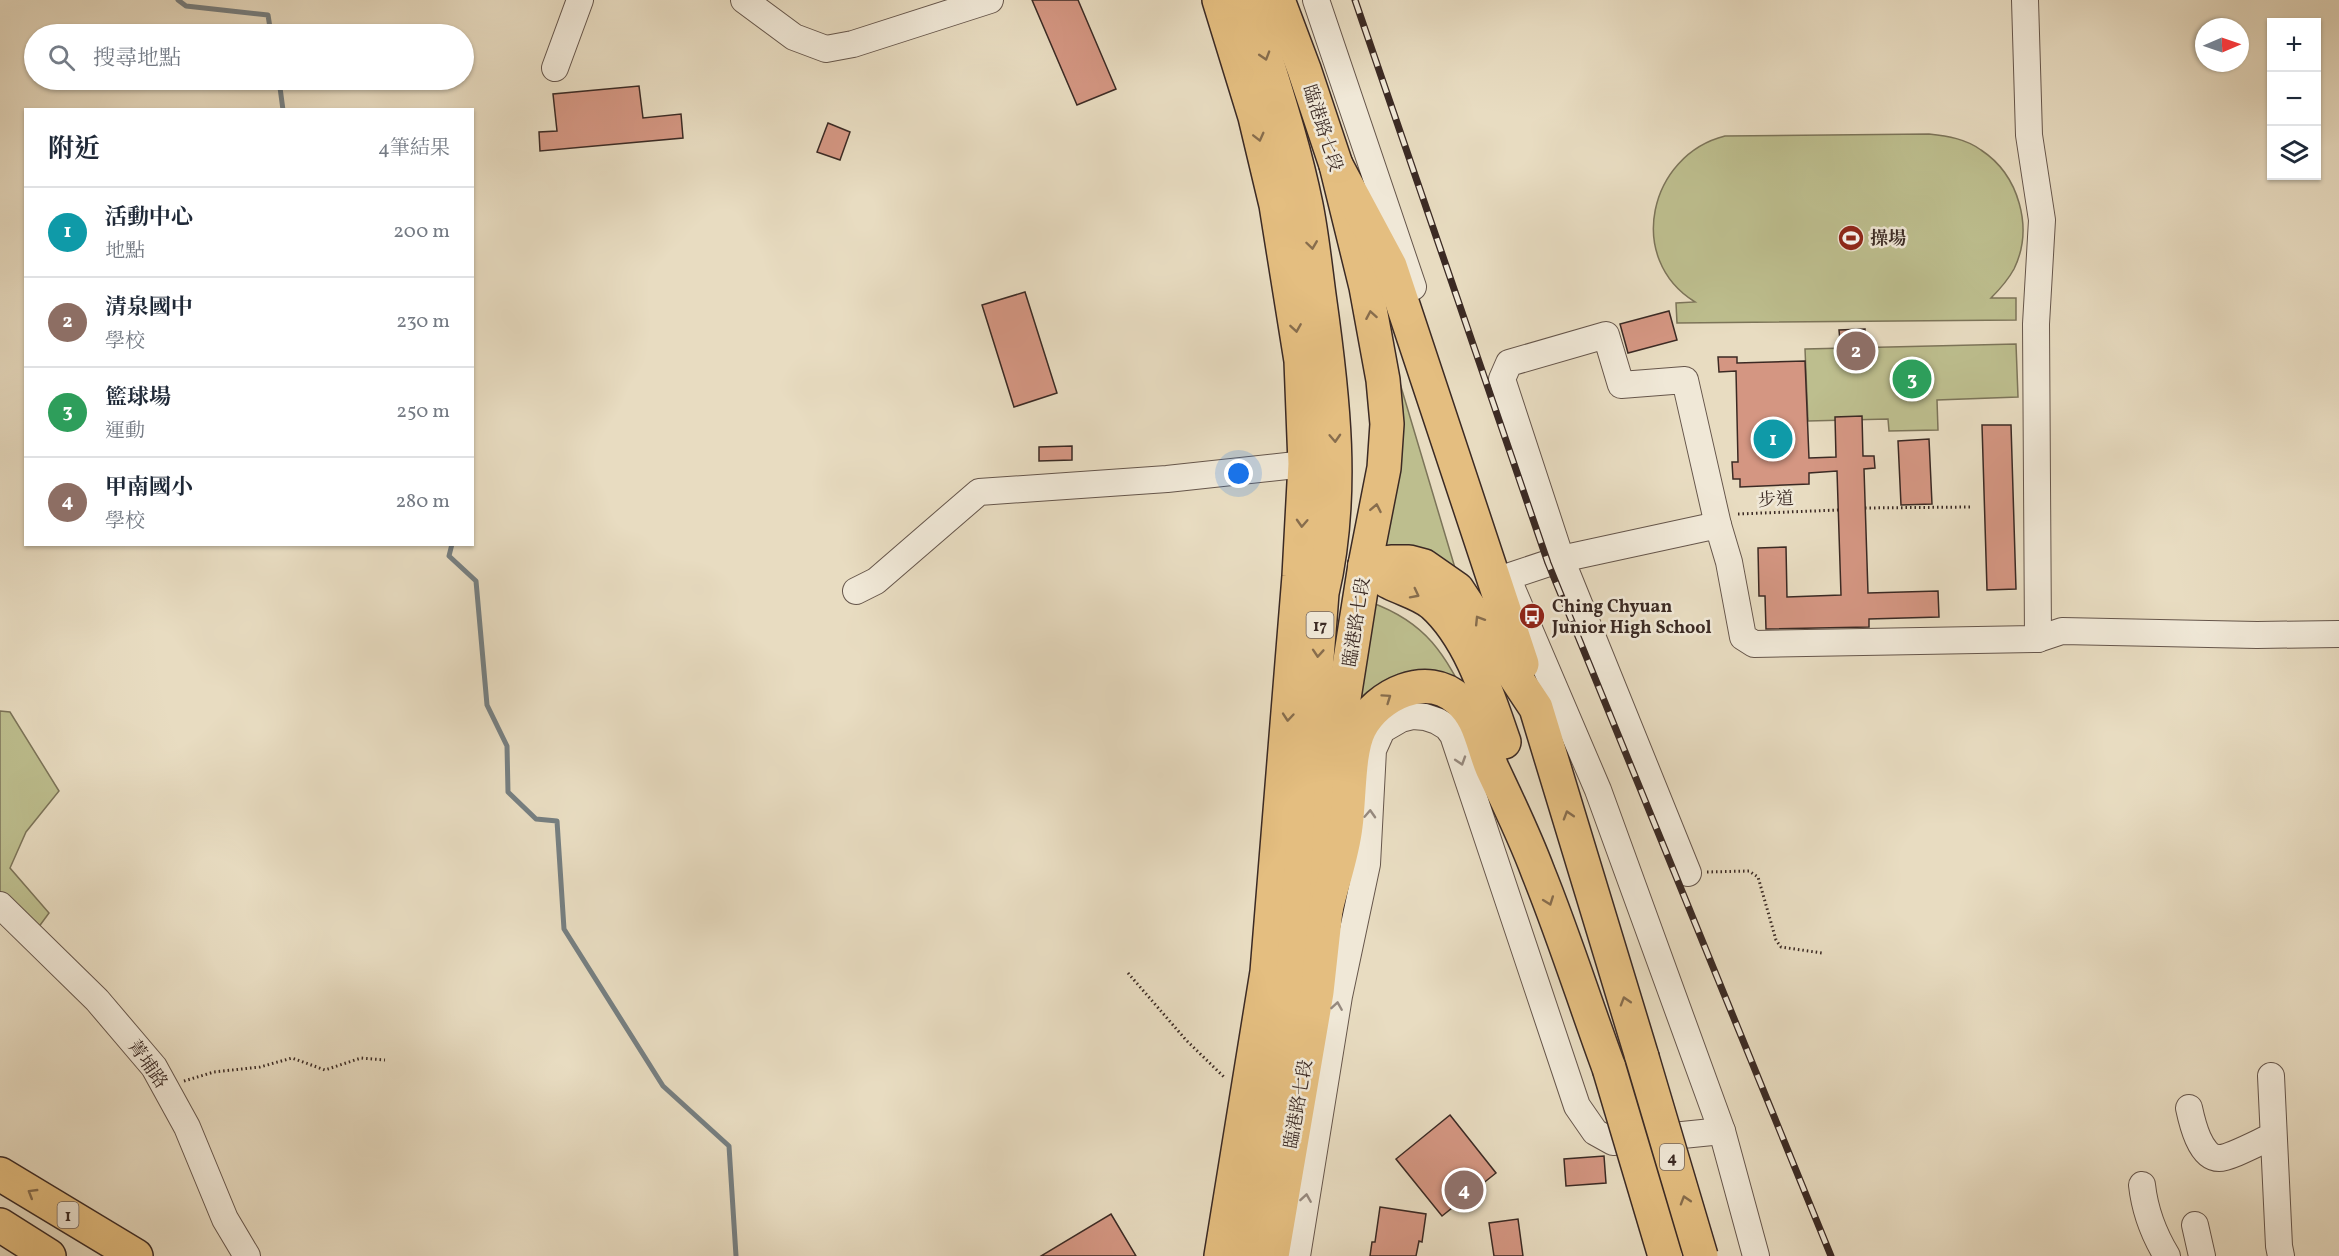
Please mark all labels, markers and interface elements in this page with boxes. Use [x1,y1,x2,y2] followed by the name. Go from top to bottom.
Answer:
[2195,18,2249,72] north arrow
[2267,18,2321,180] map controls
[2267,18,2321,72] button: +
[24,24,474,90] search box
[45,41,78,74] icon: search
[93,44,181,75] text: 搜尋地點
[1258,50,1270,61] one-way arrow
[2267,72,2321,126] button: −
[1296,82,1347,175] street label: 臨港路七段
[2267,126,2321,180] button: layers
[1252,131,1265,141] one-way arrow
[48,132,100,168] text: 附近
[378,135,450,163] text: 4筆結果
[105,203,193,234] text: 活動中心
[63,218,72,246] text: 1
[393,218,450,246] text: 200 m
[1836,223,1866,253] sports icon: 操場
[1870,227,1906,252] place label: 操場
[105,238,145,266] text: 地點
[1306,240,1318,249] one-way arrow
[105,293,193,324] text: 清泉國中
[62,308,73,336] text: 2
[396,308,450,336] text: 230 m
[1366,310,1378,319] one-way arrow
[1289,323,1301,333] one-way arrow
[105,328,145,356] text: 學校
[1836,328,1876,374] pin: 2
[1892,356,1932,401] pin: 3
[105,383,171,414] text: 籃球場
[62,398,73,426] text: 3
[396,398,450,426] text: 250 m
[1754,416,1792,462] pin: 1
[105,418,145,446] text: 運動
[1329,434,1342,443] one-way arrow
[1224,459,1253,488] your location
[105,473,193,504] text: 甲南國小
[1757,487,1795,514] street label: 步道
[61,488,74,516] text: 4
[395,488,450,516] text: 280 m
[1369,503,1382,513] one-way arrow
[105,508,145,536] text: 學校
[1295,518,1308,527] one-way arrow
[1338,576,1377,669] street label: 臨港路七段
[1409,587,1420,599] one-way arrow
[1551,595,1712,641] place label: Ching Chyuan Junior High School
[1517,601,1547,631] bus stop icon: Ching Chyuan Junior High School
[1306,612,1334,638] road number: 17
[1475,616,1487,626] one-way arrow
[1311,649,1324,658] one-way arrow
[1380,695,1391,706] one-way arrow
[1282,712,1295,722] one-way arrow
[1454,755,1467,766] one-way arrow
[1363,809,1376,818] one-way arrow
[1563,810,1575,821] one-way arrow
[1541,895,1554,906] one-way arrow
[1620,996,1632,1007] one-way arrow
[1330,1001,1343,1011] one-way arrow
[121,1036,172,1094] street label: 菁埔路
[1279,1058,1320,1151] street label: 臨港路七段
[1660,1144,1684,1170] road number: 4
[1444,1168,1484,1212] pin: 4
[28,1189,38,1201] one-way arrow
[1299,1194,1312,1204] one-way arrow
[1680,1195,1692,1206] one-way arrow
[58,1202,78,1228] road number: 1

